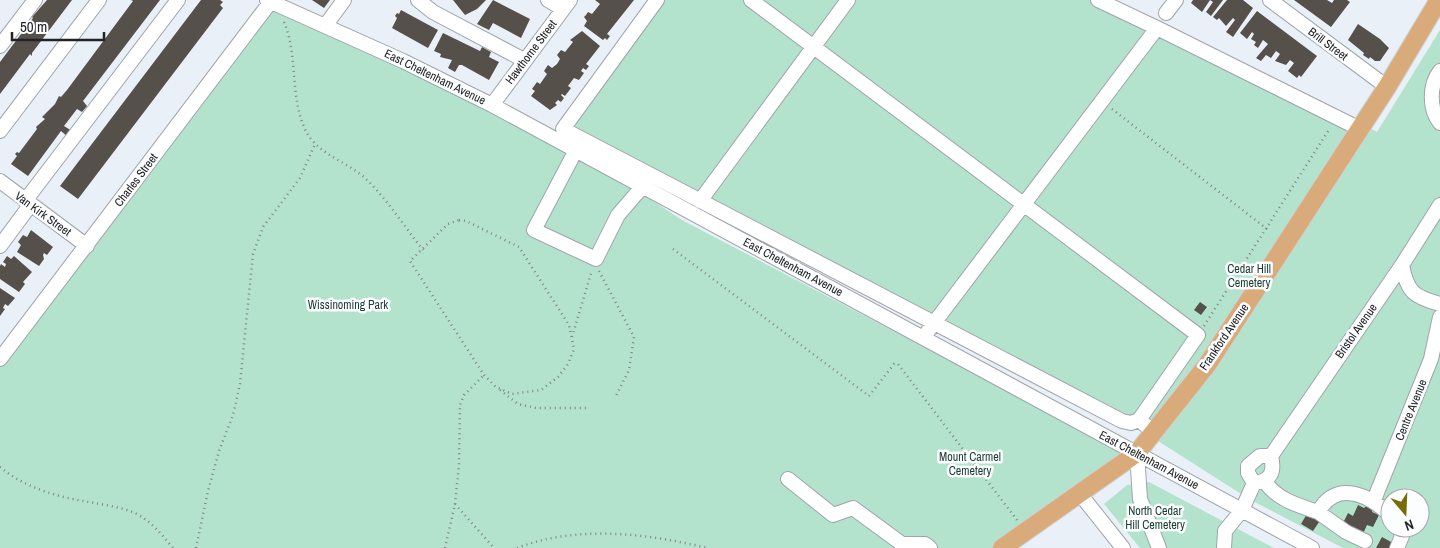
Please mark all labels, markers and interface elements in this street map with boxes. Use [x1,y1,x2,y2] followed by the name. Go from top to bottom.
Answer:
[12,10,105,42] scale bar
[20,16,47,37] text: 50 m
[502,16,561,87] street label: Hawthorne Street
[1305,24,1351,64] street label: Brill Street
[382,46,488,108] street label: East Cheltenham Avenue
[111,150,161,210] street label: Charles Street
[12,188,75,240] street label: Van Kirk Street
[740,234,846,300] street label: East Cheltenham Avenue
[1227,261,1271,291] park label: Cedar Hill Cemetery
[308,297,388,313] park label: Wissinoming Park
[1196,300,1252,374] street label: Frankford Avenue
[1331,300,1381,362] street label: Bristol Avenue
[1391,377,1431,443] street label: Centre Avenue
[1096,427,1202,493] street label: East Cheltenham Avenue
[939,449,1001,479] park label: Mount Carmel Cemetery
[1380,488,1430,538] north arrow
[1125,503,1185,533] park label: North Cedar Hill Cemetery
[1402,515,1416,535] text: N

